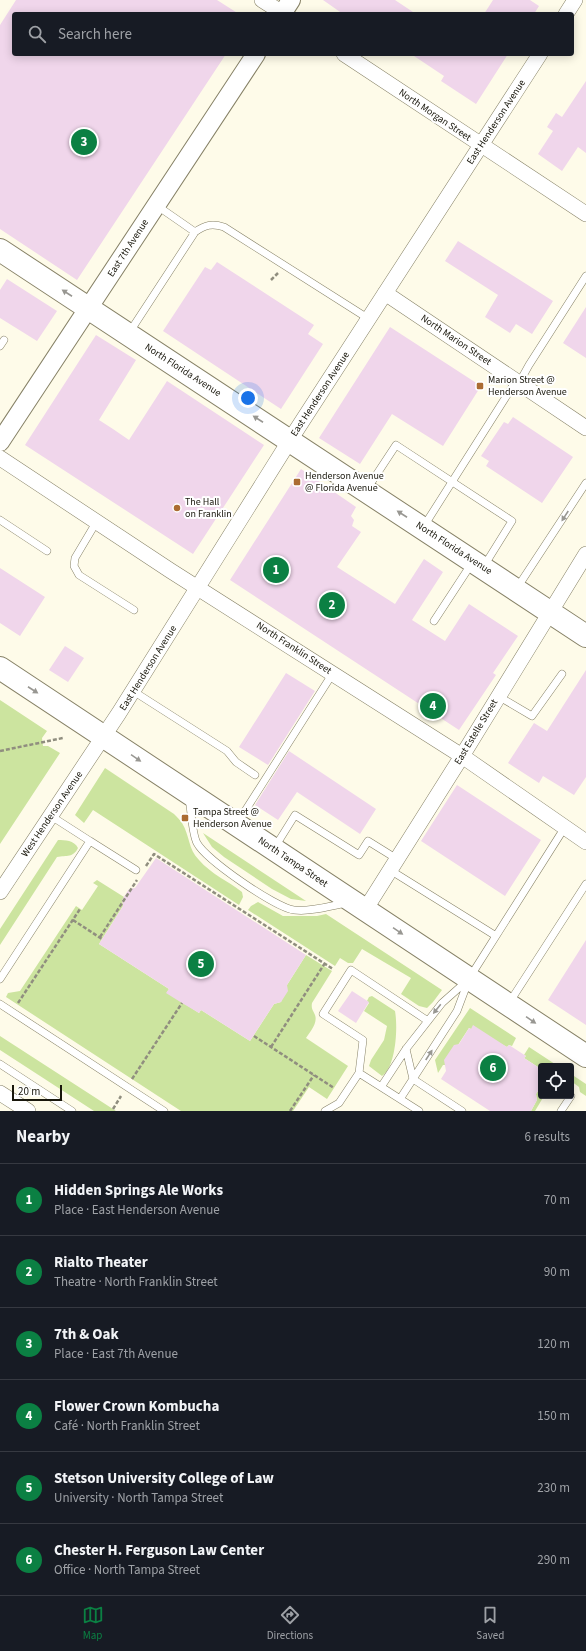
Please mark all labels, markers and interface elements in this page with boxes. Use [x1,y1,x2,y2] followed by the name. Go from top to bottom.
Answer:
[12,12,574,56] search box
[26,23,48,45] icon: search
[58,24,132,45] text: Search here
[463,77,529,167] street label: East Henderson Avenue
[396,86,475,145] street label: North Morgan Street
[71,127,97,157] pin: 3
[104,216,152,280] street label: East 7th Avenue
[61,290,73,297] one-way arrow
[418,311,495,369] street label: North Marion Street
[142,340,224,400] street label: North Florida Avenue
[287,349,353,439] street label: East Henderson Avenue
[488,373,567,399] place label: Marion Street @ Henderson Avenue
[475,381,485,391] marker: Marion Street @ Henderson Avenue
[238,388,258,408] your location
[252,415,263,423] one-way arrow
[305,469,384,495] place label: Henderson Avenue @ Florida Avenue
[292,477,302,487] marker: Henderson Avenue @ Florida Avenue
[185,495,232,521] place label: The Hall on Franklin
[172,503,182,513] marker: The Hall on Franklin
[397,510,407,518] one-way arrow
[561,510,569,521] one-way arrow
[413,518,495,578] street label: North Florida Avenue
[263,555,289,585] pin: 1
[319,590,345,620] pin: 2
[254,618,335,678] street label: North Franklin Street
[116,623,180,713] street label: East Henderson Avenue
[27,686,39,693] one-way arrow
[420,691,446,721] pin: 4
[451,696,501,767] street label: East Estelle Street
[131,754,141,762] one-way arrow
[18,768,86,860] street label: West Henderson Avenue
[193,805,272,831] place label: Tampa Street @ Henderson Avenue
[180,813,190,823] marker: Tampa Street @ Henderson Avenue
[255,833,331,891] street label: North Tampa Street
[392,927,403,935] one-way arrow
[188,949,214,979] pin: 5
[433,1004,442,1015] one-way arrow
[526,1016,536,1024] one-way arrow
[425,1049,432,1060] one-way arrow
[480,1053,506,1083] pin: 6
[538,1063,574,1099] map controls
[538,1063,574,1099] button: locate
[12,1083,62,1102] scale bar
[18,1084,40,1099] text: 20 m
[16,1125,70,1149] text: Nearby
[525,1128,570,1146] text: 6 results
[54,1180,223,1201] text: Hidden Springs Ale Works
[26,1191,32,1209] text: 1
[544,1191,570,1209] text: 70 m
[54,1201,220,1219] text: Place · East Henderson Avenue
[54,1252,148,1273] text: Rialto Theater
[26,1263,32,1281] text: 2
[544,1263,570,1281] text: 90 m
[54,1273,218,1291] text: Theatre · North Franklin Street
[54,1324,119,1345] text: 7th & Oak
[26,1335,32,1353] text: 3
[537,1335,570,1353] text: 120 m
[54,1345,178,1363] text: Place · East 7th Avenue
[54,1396,219,1417] text: Flower Crown Kombucha
[26,1407,32,1425] text: 4
[537,1407,570,1425] text: 150 m
[54,1417,200,1435] text: Café · North Franklin Street
[54,1468,274,1489] text: Stetson University College of Law
[26,1479,32,1497] text: 5
[537,1479,570,1497] text: 230 m
[54,1489,223,1507] text: University · North Tampa Street
[54,1540,264,1561] text: Chester H. Ferguson Law Center
[26,1551,32,1569] text: 6
[537,1551,570,1569] text: 290 m
[54,1561,200,1579] text: Office · North Tampa Street
[82,1604,104,1643] tab: Map
[267,1604,313,1643] tab: Directions
[476,1604,504,1643] tab: Saved

